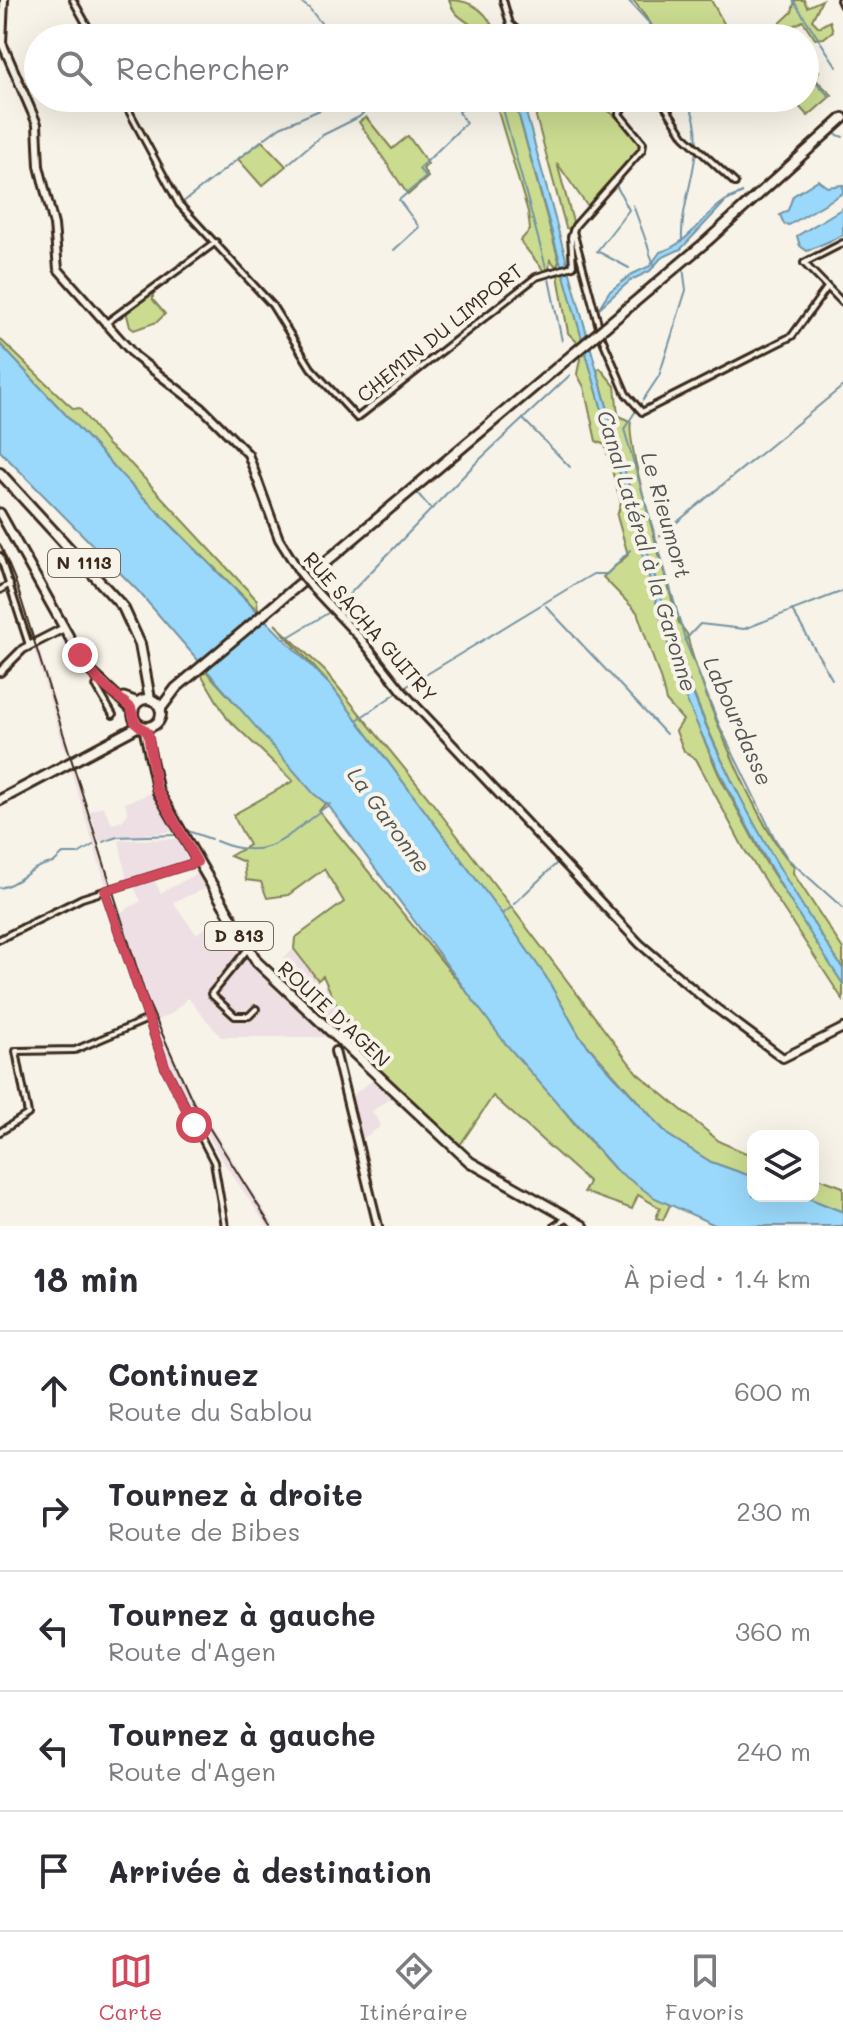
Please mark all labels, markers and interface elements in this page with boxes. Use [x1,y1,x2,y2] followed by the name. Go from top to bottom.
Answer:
[24,24,819,112] search box
[52,46,96,90] icon: search
[116,48,290,88] text: Rechercher
[351,257,528,407] street label: CHEMIN DU LIMPORT
[591,407,704,695] water label: Canal Latéral à la Garonne
[635,448,698,581] water label: Le Rieumort
[298,546,443,707] street label: RUE SACHA GUITRY
[48,549,120,577] road number: N 1113
[62,637,98,673] route end
[697,652,780,790] water label: Labourdasse
[341,761,438,879] water label: La Garonne
[205,922,273,950] road number: D 813
[273,955,396,1072] street label: ROUTE D'AGEN
[176,1107,212,1143] route start
[747,1130,819,1202] map controls
[747,1130,819,1202] button: layers
[32,1256,138,1301] text: 18 min
[623,1261,811,1295] text: À pied · 1.4 km
[108,1354,258,1394] text: Continuez
[32,1369,76,1413] icon: ahead
[734,1374,811,1408] text: 600 m
[108,1394,313,1428] text: Route du Sablou
[108,1474,363,1514] text: Tournez à droite
[32,1489,76,1533] icon: right
[736,1494,811,1528] text: 230 m
[108,1514,300,1548] text: Route de Bibes
[108,1594,376,1634] text: Tournez à gauche
[32,1609,76,1653] icon: left
[735,1614,811,1648] text: 360 m
[108,1634,276,1668] text: Route d'Agen
[108,1714,376,1754] text: Tournez à gauche
[32,1729,76,1773] icon: left
[736,1734,811,1768] text: 240 m
[108,1754,276,1788] text: Route d'Agen
[32,1849,76,1893] icon: arrive
[108,1851,431,1891] text: Arrivée à destination
[99,1949,162,2026] tab: Carte
[360,1949,468,2026] tab: Itinéraire
[665,1949,744,2026] tab: Favoris

